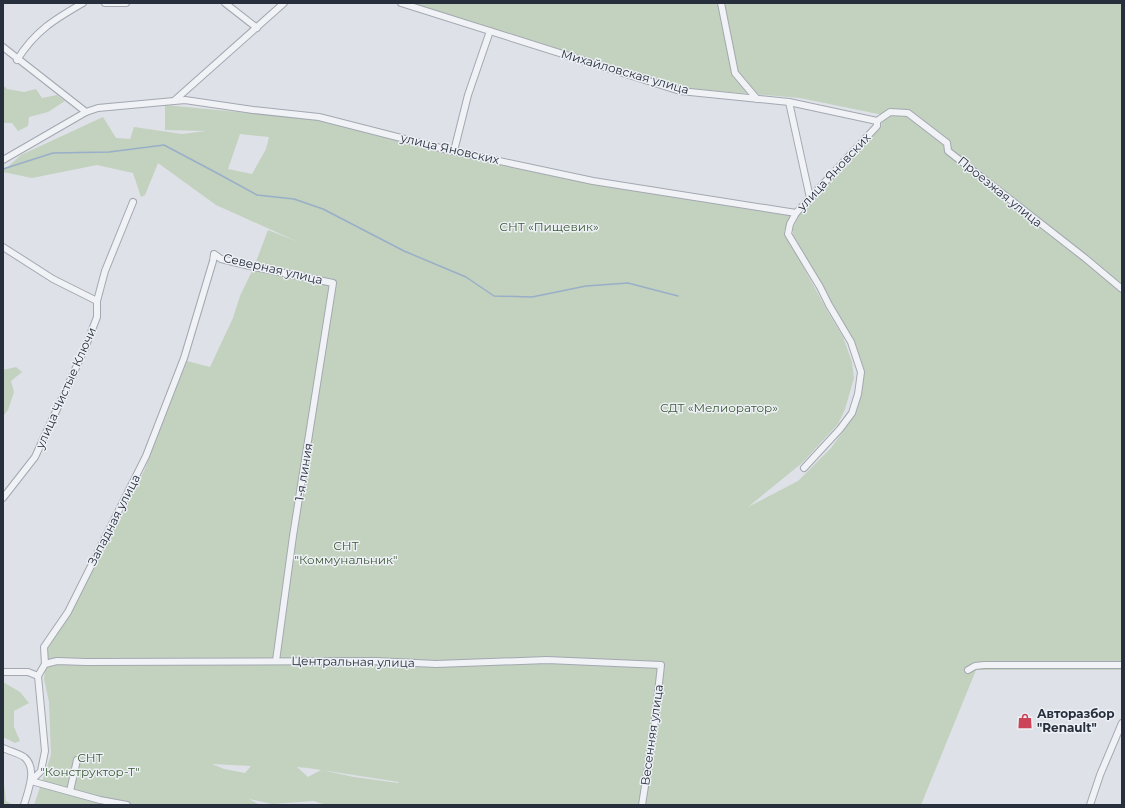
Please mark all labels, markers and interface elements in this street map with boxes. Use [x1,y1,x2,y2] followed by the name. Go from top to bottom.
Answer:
[559,46,691,97] street label: Михайловская улица
[793,129,874,214] street label: улица Яновских
[398,130,502,167] street label: улица Яновских
[955,153,1046,230] street label: Проезжая улица
[499,219,599,234] park label: СНТ «Пищевик»
[222,250,324,287] street label: Северная улица
[32,325,99,452] street label: улица Чистые Ключи
[660,400,778,415] park label: СДТ «Мелиоратор»
[292,442,315,502] street label: 1-я линия
[84,472,143,568] street label: Западная улица
[294,538,398,567] park label: СНТ "Коммунальник"
[291,653,415,670] street label: Центральная улица
[637,683,666,786] street label: Весенняя улица
[1037,706,1115,735] place label: Авторазбор "Renault"
[1016,712,1034,730] shop icon: Авторазбор "Renault"
[40,750,140,779] park label: СНТ "Конструктор-Т"

